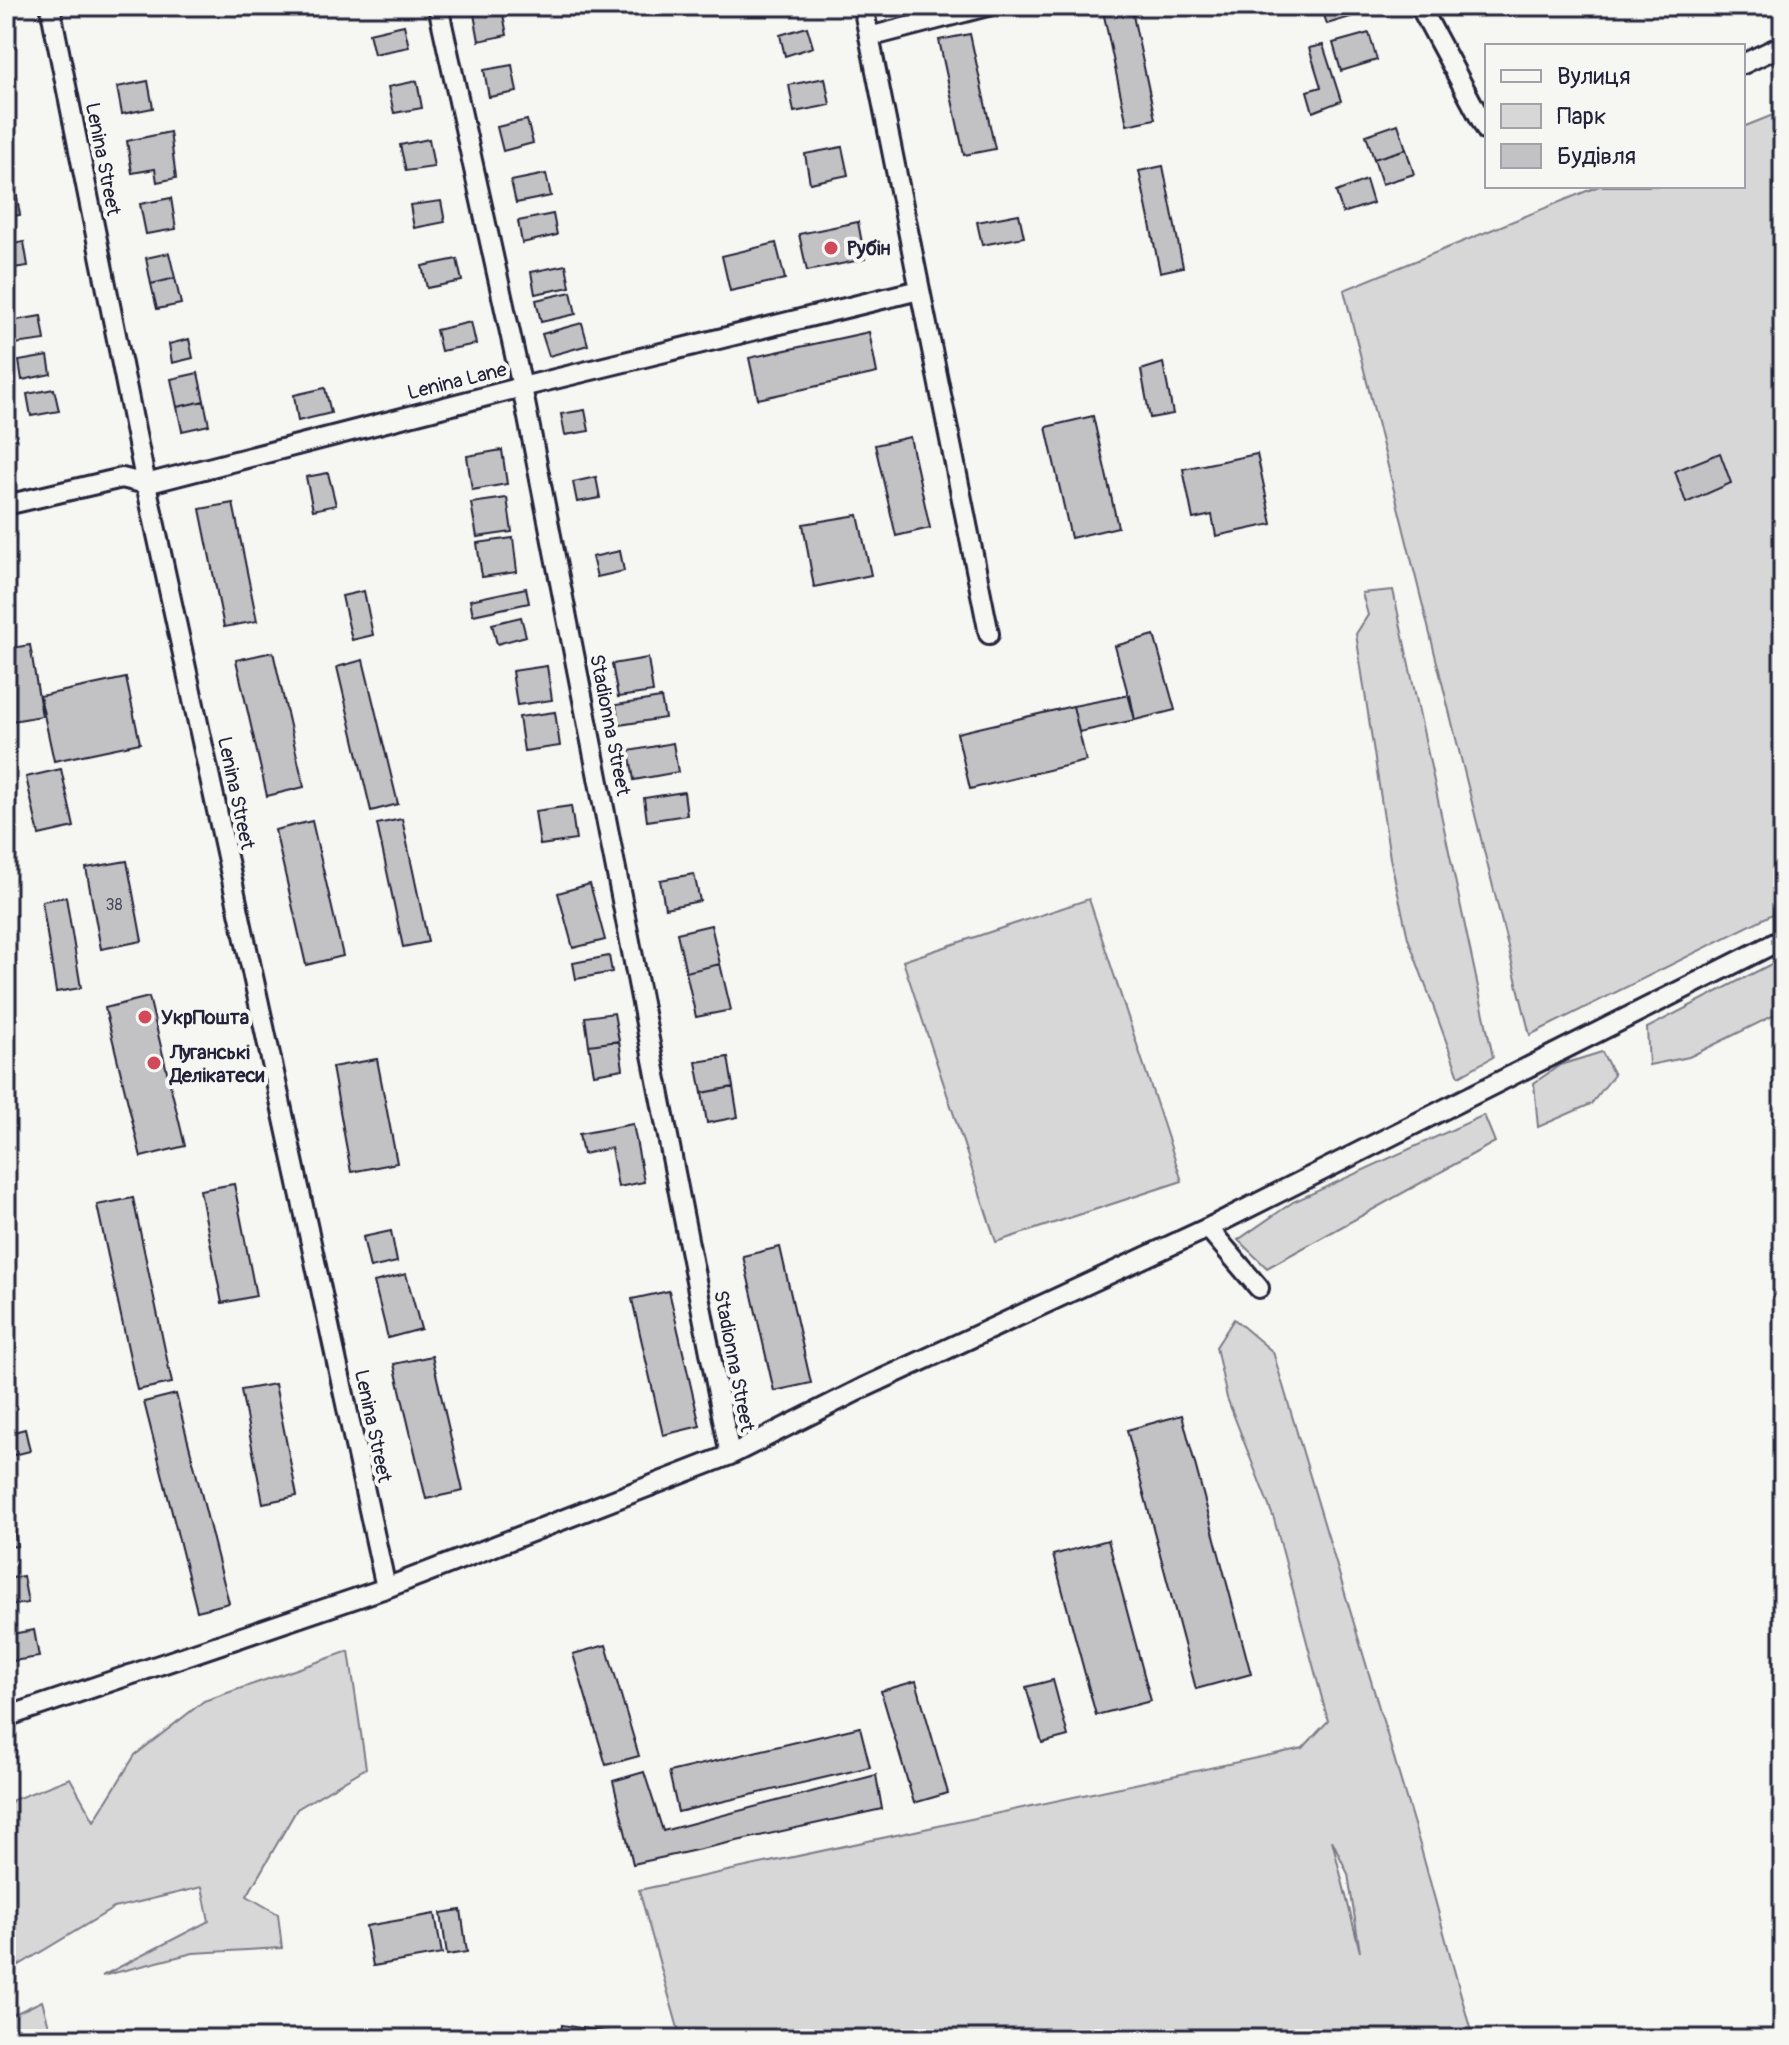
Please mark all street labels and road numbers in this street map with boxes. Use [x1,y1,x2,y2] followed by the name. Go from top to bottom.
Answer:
[80,100,126,219] street label: Lenina Street
[405,357,509,405] street label: Lenina Lane
[584,652,636,799] street label: Stadionna Street
[212,734,260,853] street label: Lenina Street
[708,1288,760,1435] street label: Stadionna Street
[349,1367,397,1486] street label: Lenina Street

